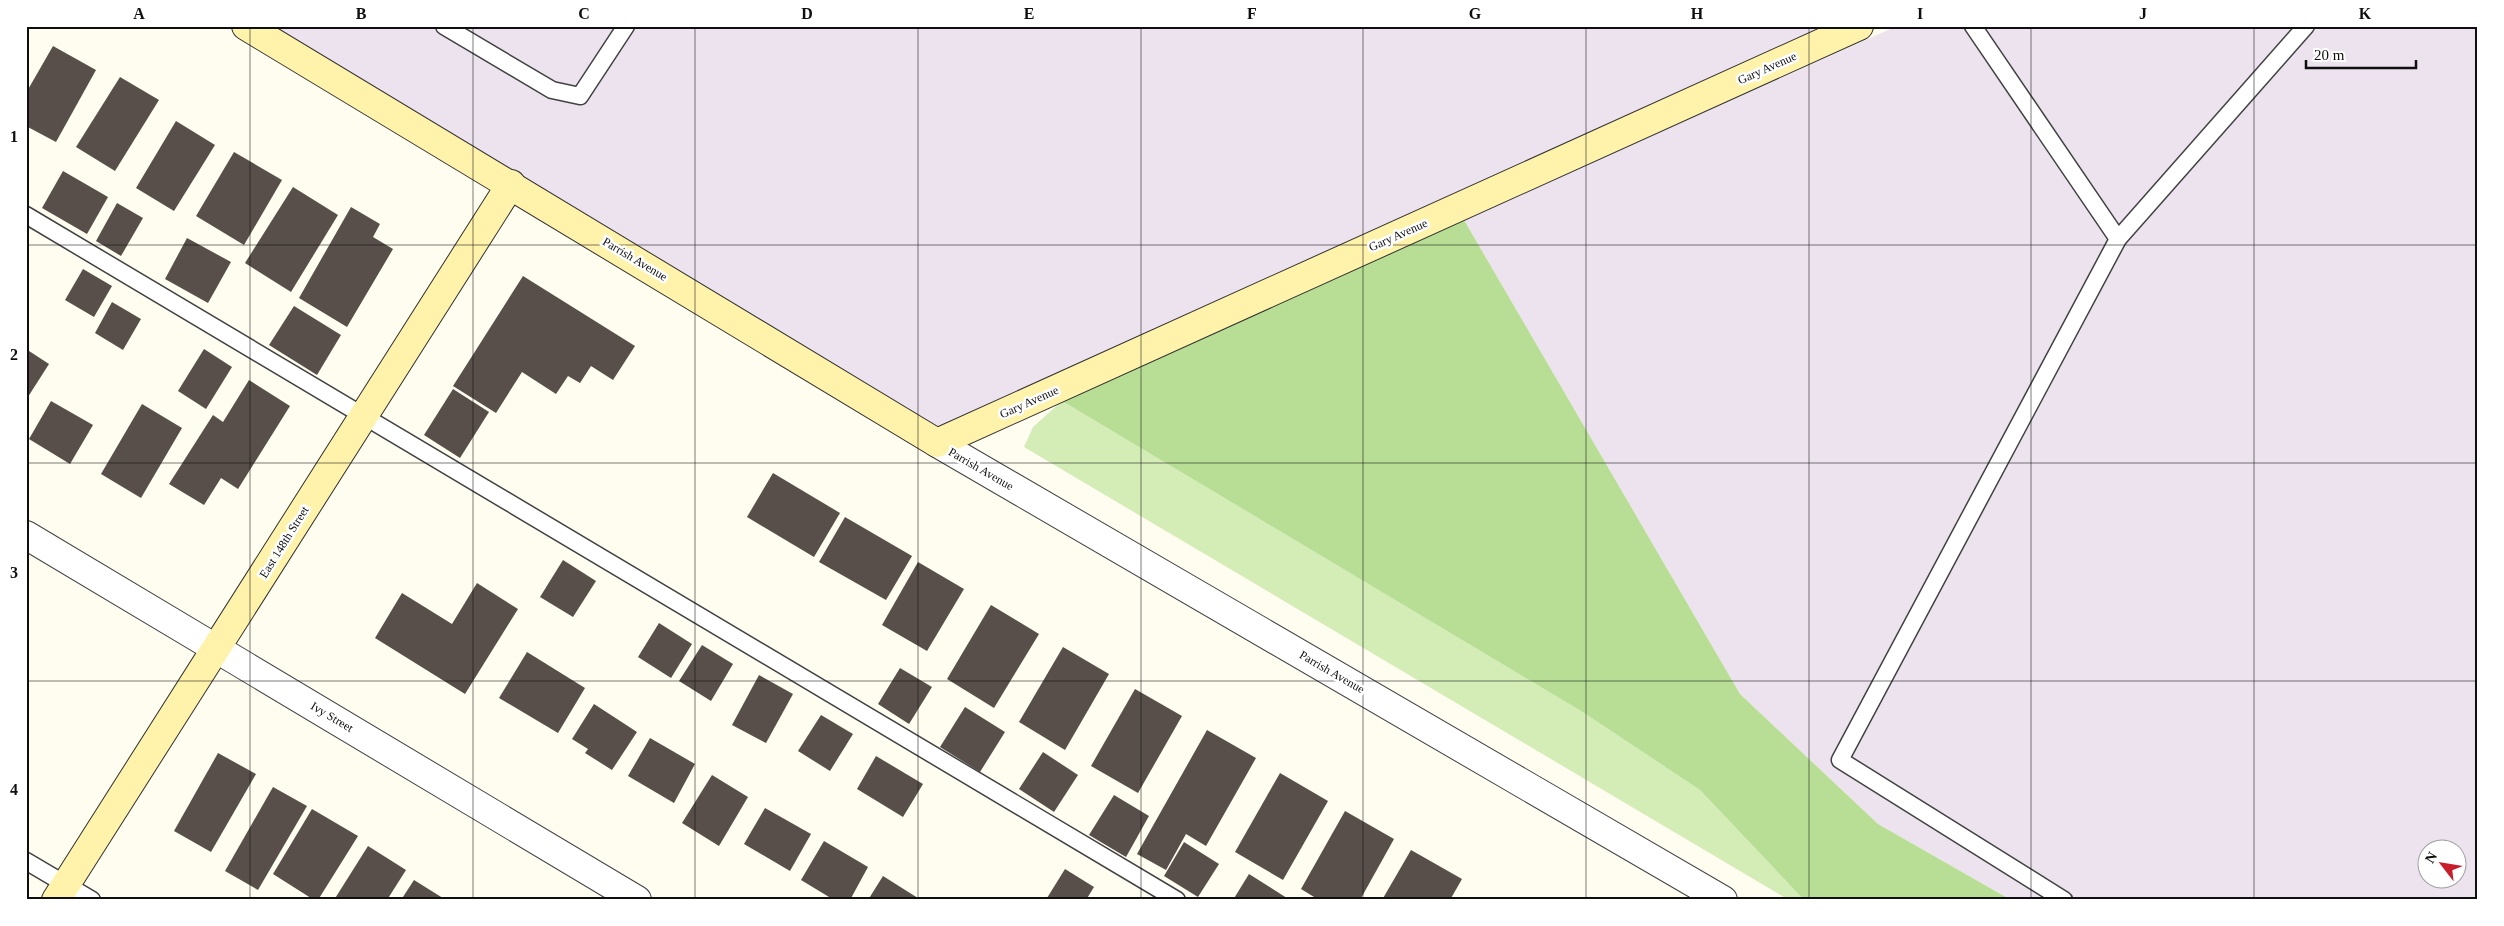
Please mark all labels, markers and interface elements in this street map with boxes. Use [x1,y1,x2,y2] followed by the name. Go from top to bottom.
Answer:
[133,5,145,22] text: A
[356,5,367,22] text: B
[578,5,590,22] text: C
[801,5,813,22] text: D
[1024,5,1034,22] text: E
[1247,5,1257,22] text: F
[1469,5,1482,22] text: G
[1691,5,1704,22] text: H
[1917,5,1923,22] text: I
[2139,5,2147,22] text: J
[2359,5,2372,22] text: K
[2306,38,2416,70] scale bar
[2314,47,2345,63] text: 20 m
[1735,49,1799,87] street label: Gary Avenue
[10,128,18,145] text: 1
[1366,216,1430,254] street label: Gary Avenue
[600,234,670,284] street label: Parrish Avenue
[10,346,18,363] text: 2
[997,383,1061,421] street label: Gary Avenue
[946,445,1016,493] street label: Parrish Avenue
[256,503,312,580] street label: East 148th Street
[10,564,18,581] text: 3
[1297,648,1367,696] street label: Parrish Avenue
[308,699,356,735] street label: Ivy Street
[10,781,18,798] text: 4
[2416,838,2466,888] north arrow
[2422,849,2440,866] text: N

